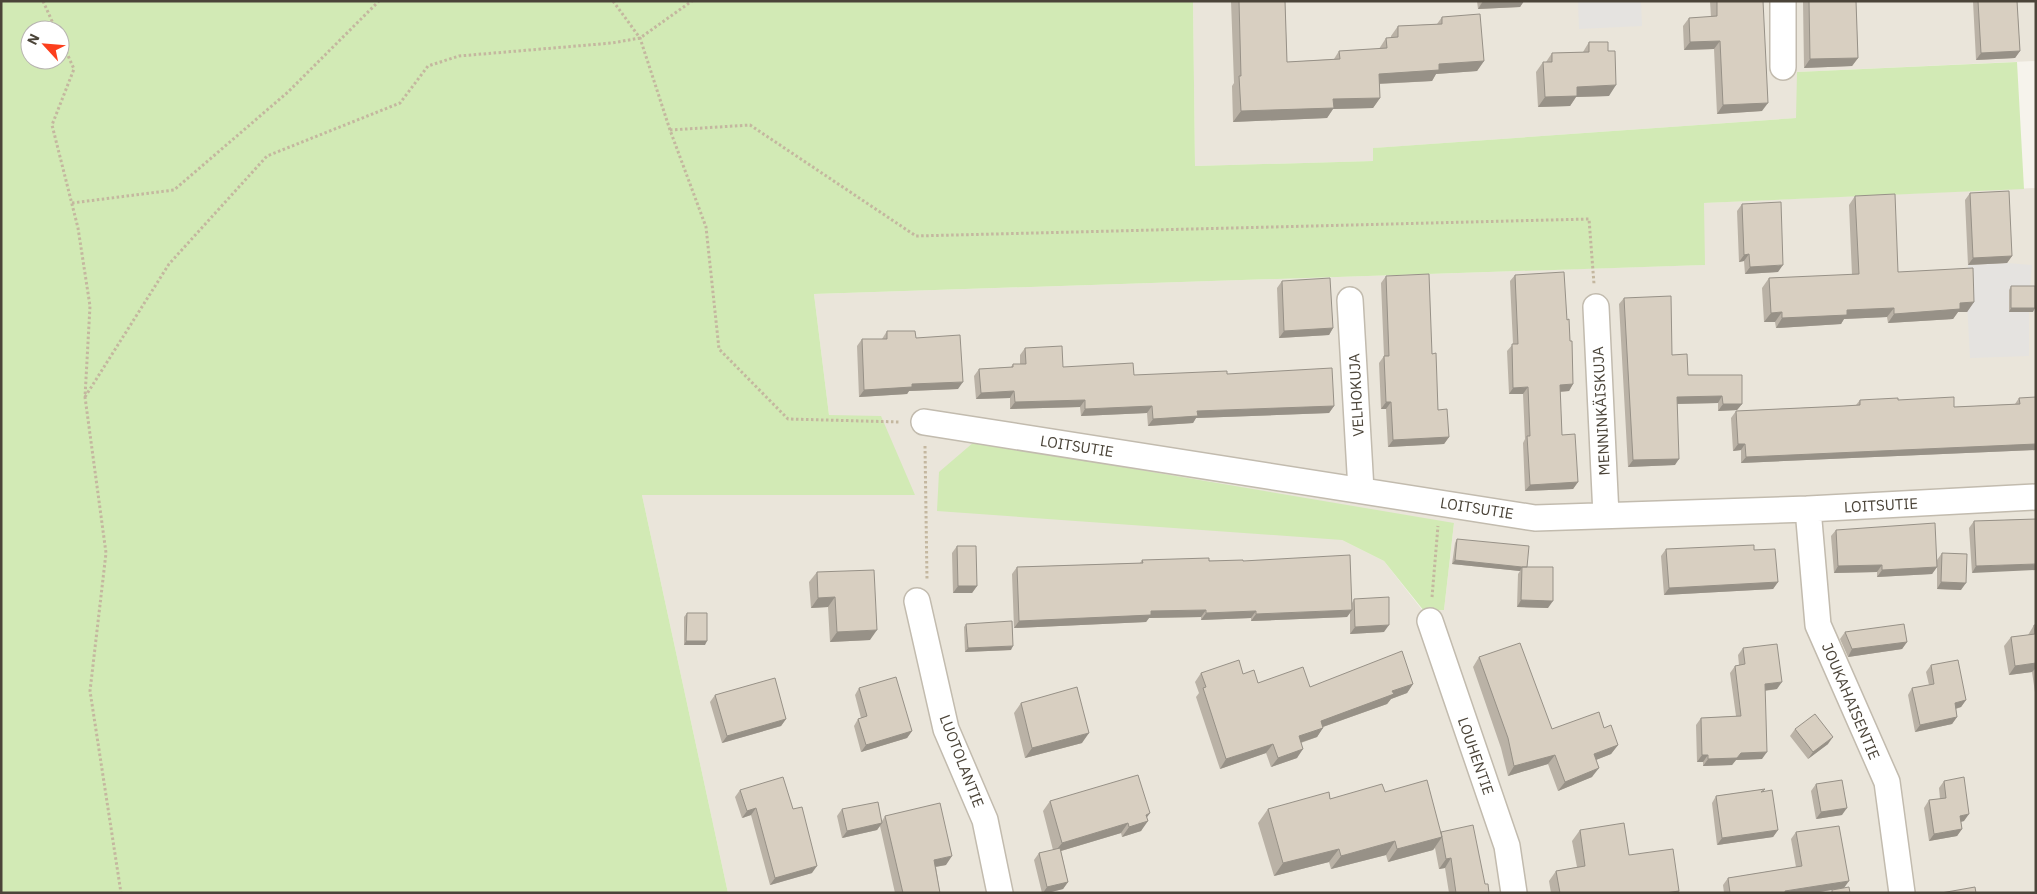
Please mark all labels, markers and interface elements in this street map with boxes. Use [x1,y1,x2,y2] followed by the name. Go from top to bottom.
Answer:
[20,20,70,70] north arrow
[23,31,44,48] text: N
[1588,346,1614,476] street label: MENNINKÄISKUJA
[1344,353,1368,437] street label: VELHOKUJA
[1039,431,1115,461] street label: LOITSUTIE
[1439,493,1515,523] street label: LOITSUTIE
[1843,494,1919,516] street label: LOITSUTIE
[1818,640,1884,762] street label: JOUKAHAISENTIE
[936,712,988,810] street label: LUOTOLANTIE
[1454,715,1498,797] street label: LOUHENTIE

